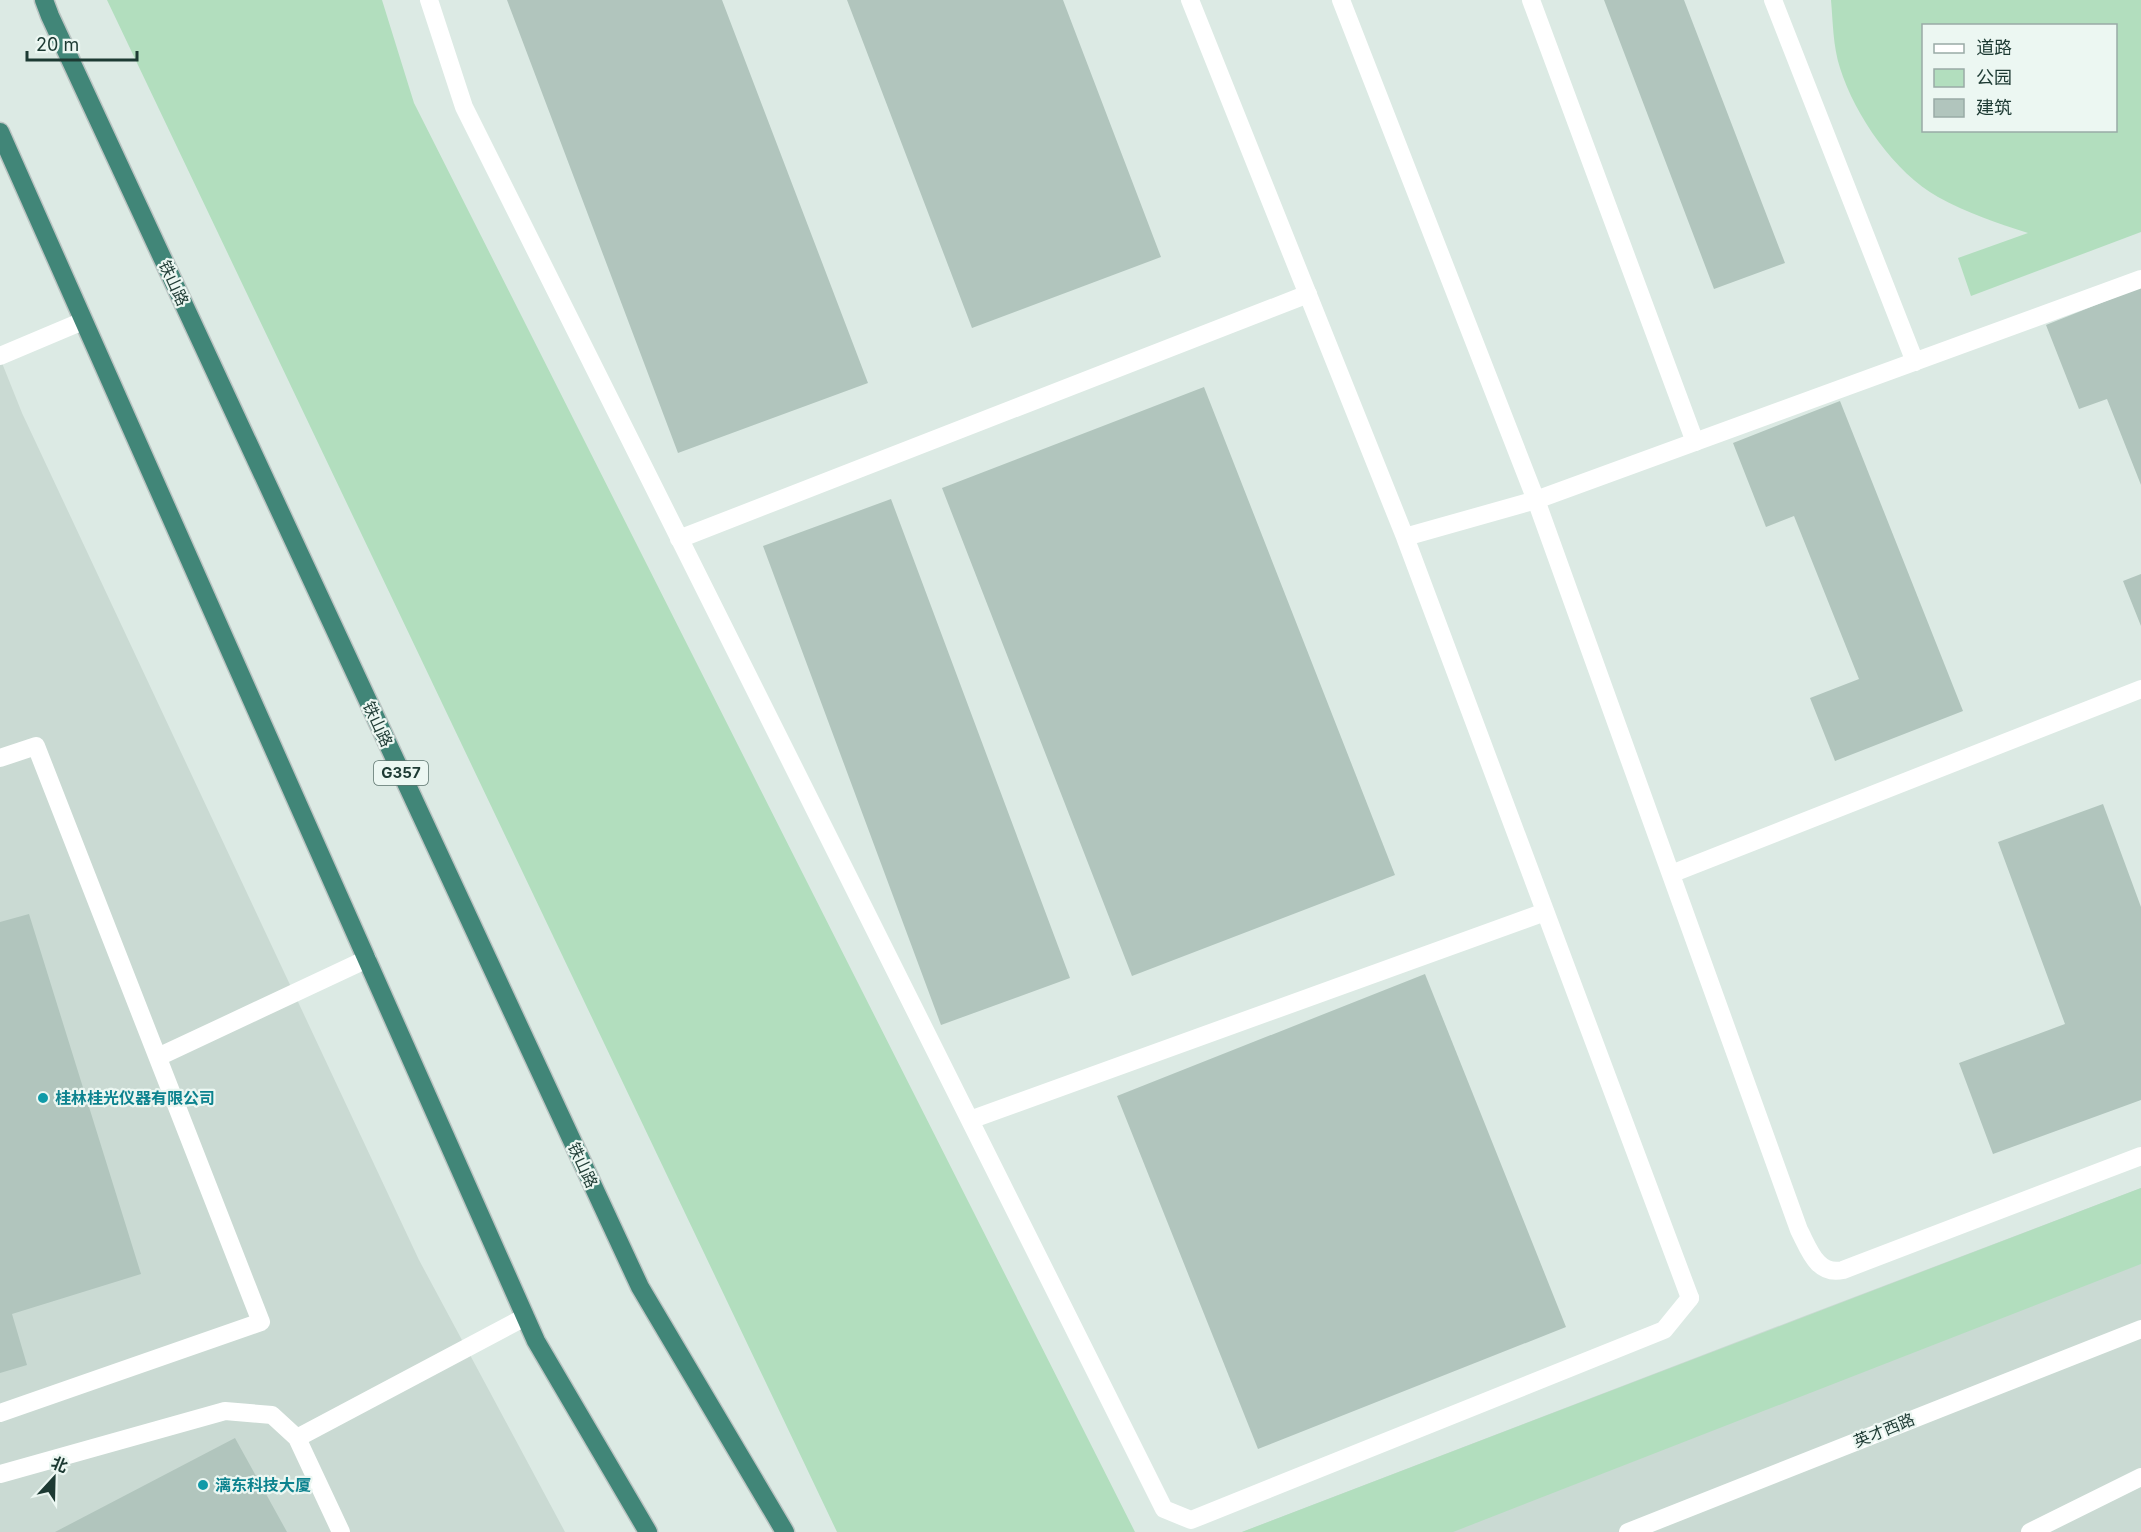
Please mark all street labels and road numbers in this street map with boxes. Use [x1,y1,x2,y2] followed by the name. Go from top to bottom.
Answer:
[155,257,193,309] street label: 铁山路
[359,698,397,750] street label: 铁山路
[374,761,428,785] road number: G357
[564,1139,602,1191] street label: 铁山路
[1851,1409,1917,1451] street label: 英才西路

